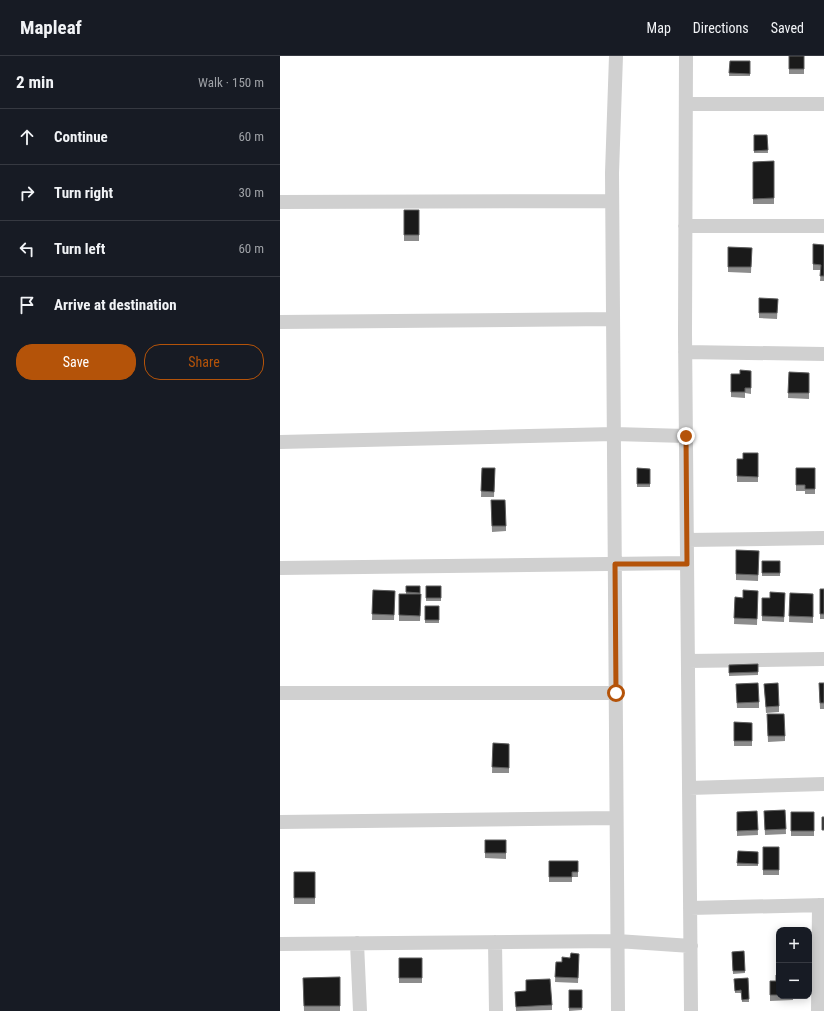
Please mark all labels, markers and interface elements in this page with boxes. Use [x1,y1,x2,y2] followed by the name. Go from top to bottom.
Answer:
[20,16,82,39] text: Mapleaf
[647,20,671,36] text: Map
[693,20,749,36] text: Directions
[771,20,804,36] text: Saved
[16,72,54,92] text: 2 min
[198,75,264,90] text: Walk · 150 m
[16,126,38,148] icon: ahead
[54,128,108,146] text: Continue
[238,129,264,144] text: 60 m
[16,182,38,204] icon: right
[54,184,113,202] text: Turn right
[238,185,264,200] text: 30 m
[16,238,38,260] icon: left
[54,240,105,258] text: Turn left
[238,241,264,256] text: 60 m
[16,294,38,316] icon: arrive
[54,296,177,314] text: Arrive at destination
[16,344,136,380] button: Save
[144,344,264,380] button: Share
[677,427,695,445] route end
[607,684,625,702] route start
[776,927,812,999] map controls
[776,927,812,963] button: +
[776,963,812,999] button: −

